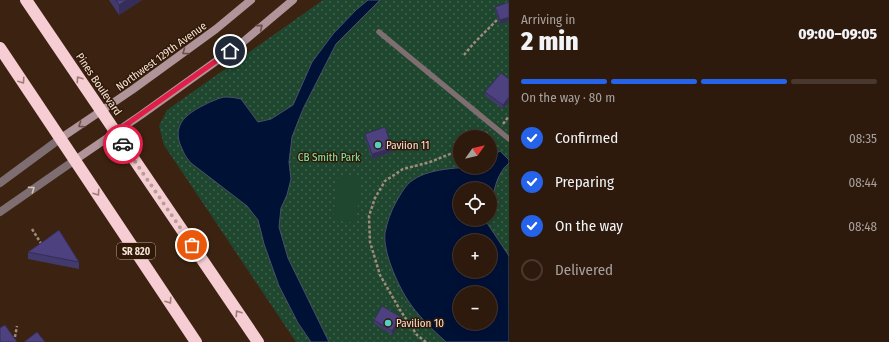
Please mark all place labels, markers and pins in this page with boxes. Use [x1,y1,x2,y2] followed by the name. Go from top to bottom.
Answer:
[213,34,247,68] pin
[386,139,429,152] place label: Paviion 11
[373,140,383,150] marker: Paviion 11
[175,228,209,262] pin
[396,317,444,330] place label: Pavilion 10
[383,318,393,328] marker: Pavilion 10

